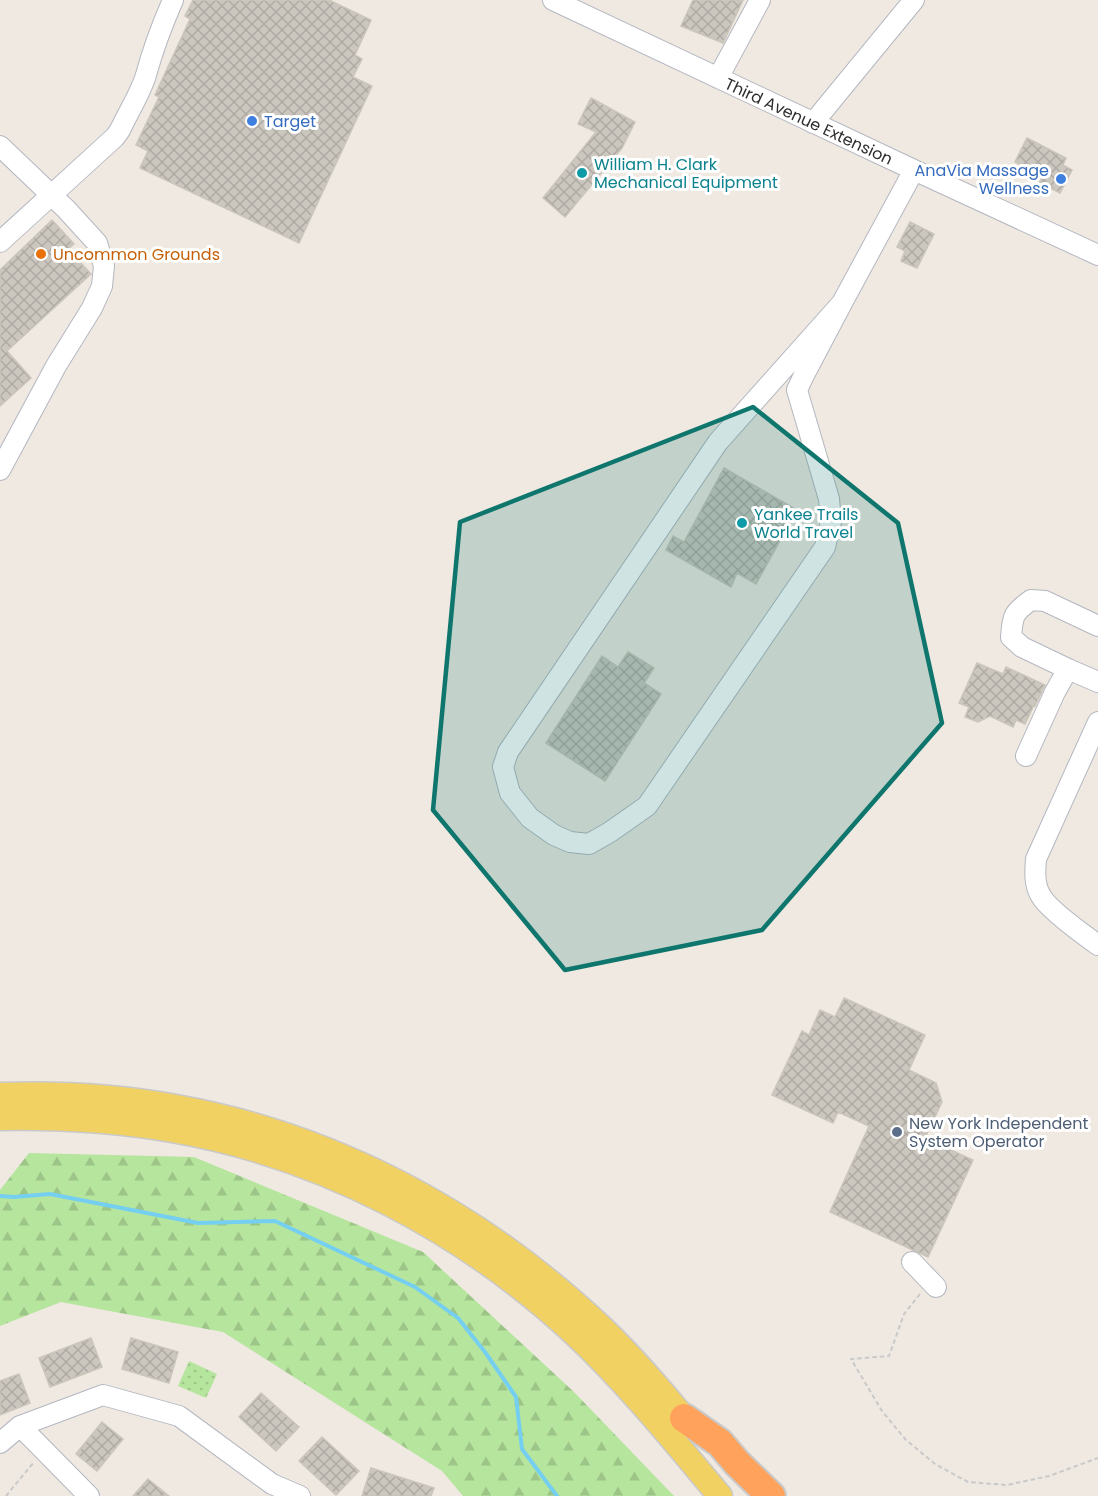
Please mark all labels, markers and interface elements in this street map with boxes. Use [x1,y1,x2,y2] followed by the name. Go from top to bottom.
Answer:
[721,72,897,171] street label: Third Avenue Extension
[264,110,316,133] place label: Target
[245,114,259,128] marker: Target
[594,153,778,194] place label: William H. Clark Mechanical Equipment
[914,159,1049,200] place label: AnaVia Massage Wellness
[575,166,589,180] marker: William H. Clark Mechanical Equipment
[1054,172,1068,186] marker: AnaVia Massage Wellness
[53,243,220,266] place label: Uncommon Grounds
[34,247,48,261] marker: Uncommon Grounds
[754,503,858,544] place label: Yankee Trails World Travel
[735,516,749,530] marker: Yankee Trails World Travel
[909,1112,1088,1153] place label: New York Independent System Operator
[890,1125,904,1139] marker: New York Independent System Operator

